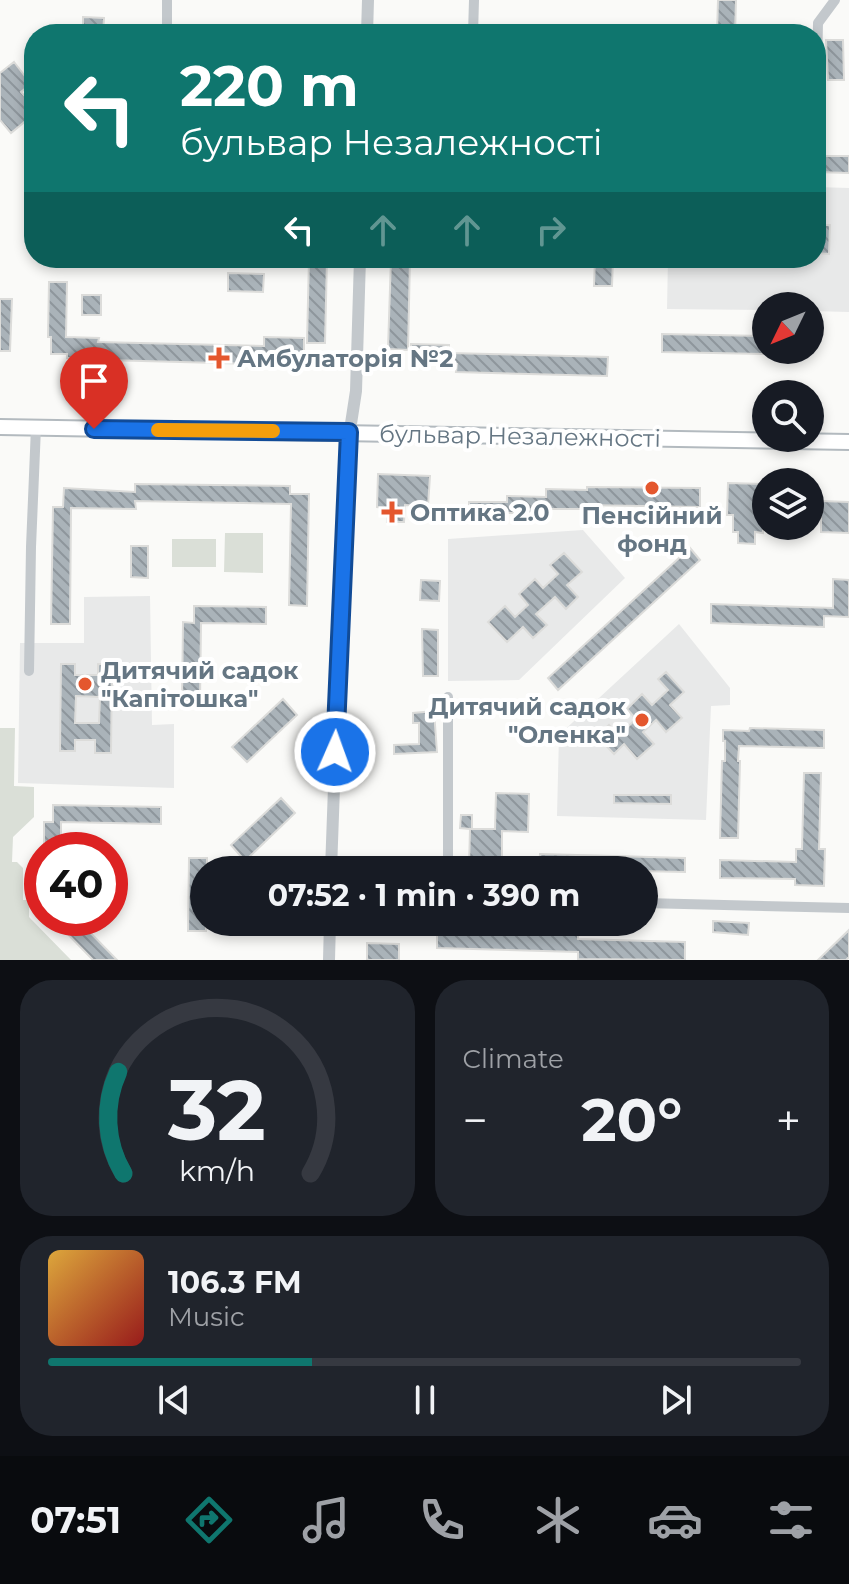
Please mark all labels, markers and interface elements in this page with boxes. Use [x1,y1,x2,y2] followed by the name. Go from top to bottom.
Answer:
[180,52,359,120] text: 220 m
[48,56,152,160] icon: left
[180,120,603,164] text: бульвар Незалежності
[277,208,321,252] icon: left
[361,208,405,252] icon: ahead
[445,208,489,252] icon: ahead
[529,208,573,252] icon: right
[752,292,824,364] north arrow
[752,292,824,540] map controls
[237,344,454,373] place label: Амбулаторія №2
[60,347,128,429] pin
[208,347,230,369] marker: Амбулаторія №2
[72,359,116,403] icon: arrive
[752,380,824,452] button: search
[379,419,661,453] street label: бульвар Незалежності
[752,468,824,540] button: layers
[643,479,661,497] marker: Пенсійний фонд
[410,498,550,527] place label: Оптика 2.0
[381,501,403,523] marker: Оптика 2.0
[582,501,722,558] place label: Пенсійний фонд
[101,656,299,713] place label: Дитячий садок "Капітошка"
[76,675,94,693] marker: Дитячий садок "Капітошка"
[429,692,627,749] place label: Дитячий садок "Оленка"
[293,710,377,794] position arrow
[633,711,651,729] marker: Дитячий садок "Оленка"
[24,832,128,936] speed limit sign: 40
[268,877,580,914] text: 07:52 · 1 min · 390 m
[463,1043,564,1075] text: Climate
[167,1059,266,1161] text: 32
[581,1083,682,1156] text: 20°
[463,1093,488,1147] text: −
[776,1093,801,1147] text: +
[179,1153,255,1188] text: km/h
[168,1264,302,1301] text: 106.3 FM
[168,1301,245,1333] text: Music
[152,1378,196,1422] icon: previous
[403,1378,447,1422] icon: pause
[654,1378,698,1422] icon: next
[181,1492,237,1548] icon: directions
[298,1492,354,1548] icon: music
[414,1492,470,1548] icon: phone
[530,1492,586,1548] icon: climate
[647,1492,703,1548] icon: car
[763,1492,819,1548] icon: filters
[30,1498,121,1542] text: 07:51

